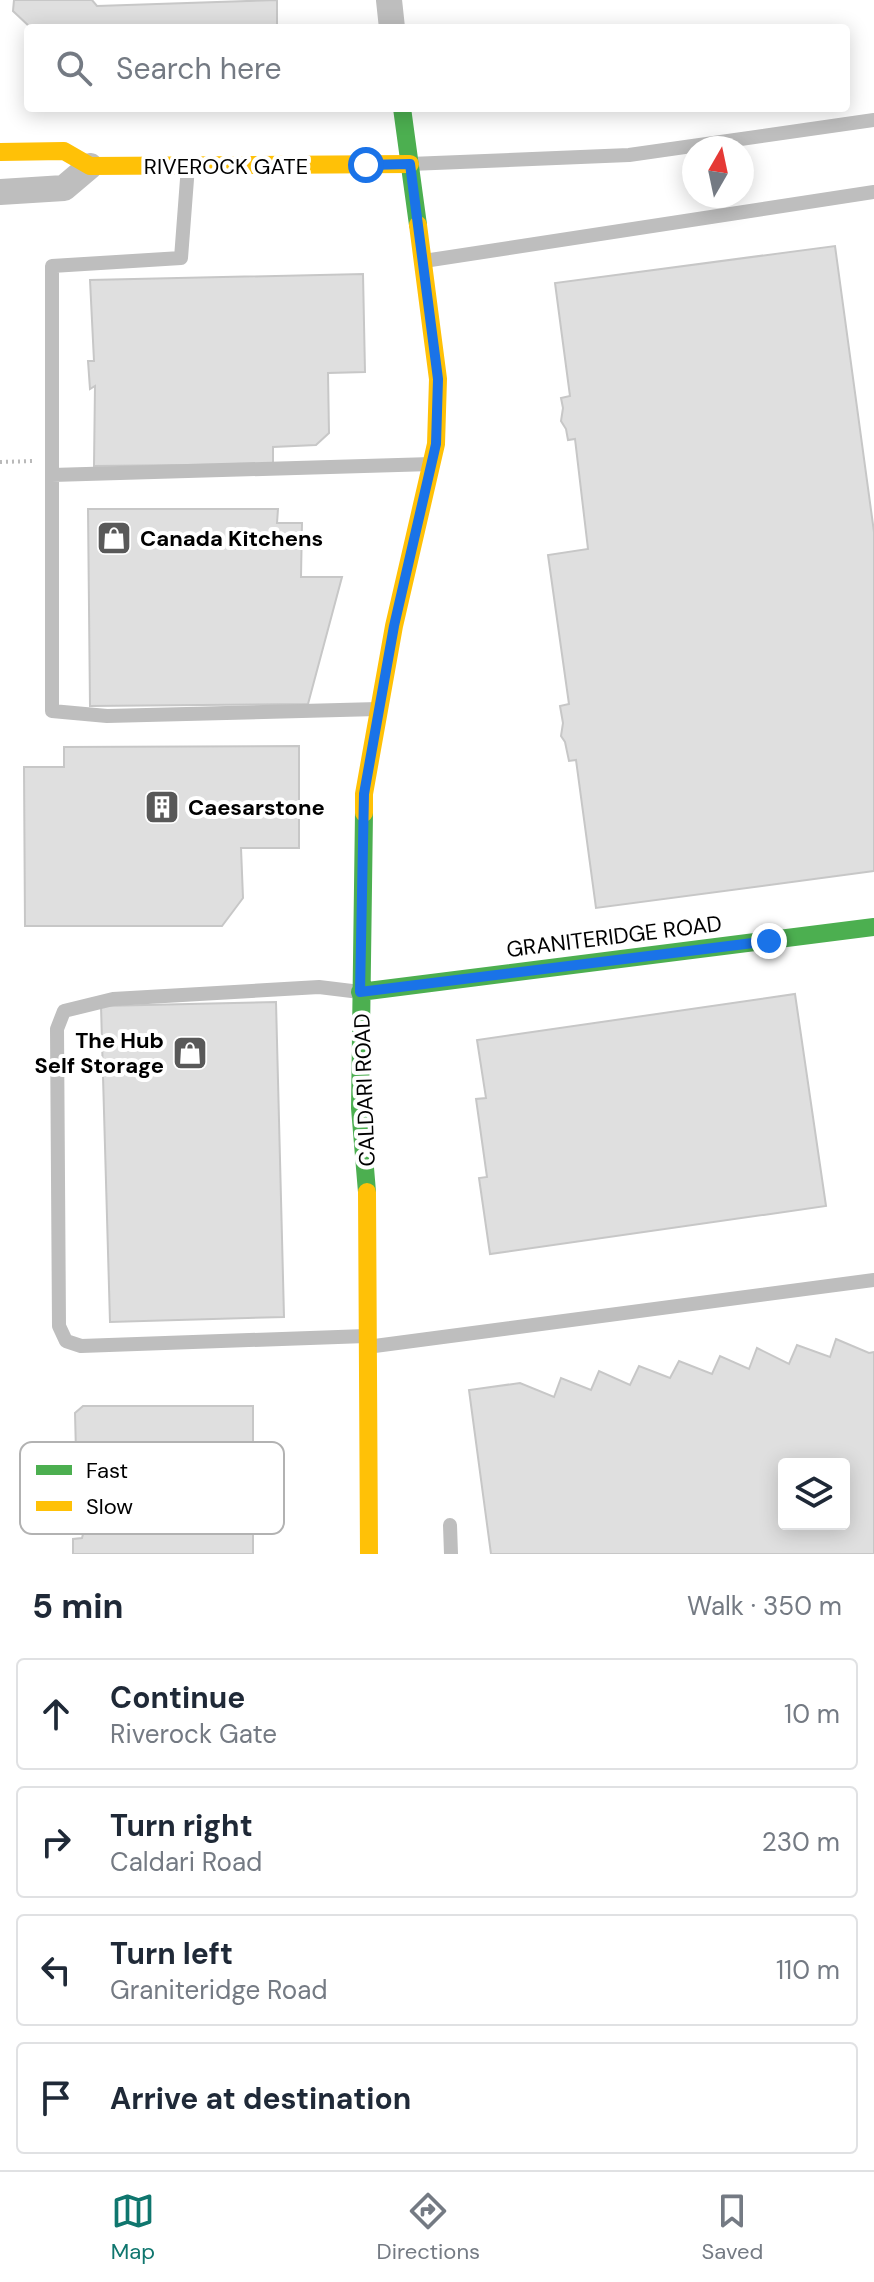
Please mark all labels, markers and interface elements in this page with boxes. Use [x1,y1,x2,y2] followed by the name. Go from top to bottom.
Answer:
[24,24,850,112] search box
[52,46,96,90] icon: search
[116,49,282,88] text: Search here
[682,136,754,208] north arrow
[348,147,384,183] route start
[144,152,308,181] street label: RIVEROCK GATE
[95,519,133,557] shop icon: Canada Kitchens
[140,524,323,553] place label: Canada Kitchens
[143,788,181,826] building icon: Caesarstone
[188,793,325,822] place label: Caesarstone
[505,909,723,964] street label: GRANITERIDGE ROAD
[751,923,787,959] route end
[347,1013,382,1167] street label: CALDARI ROAD
[35,1026,164,1080] place label: The Hub Self Storage
[171,1034,209,1072] shop icon: The Hub Self Storage
[20,1442,284,1534] legend
[86,1456,128,1485] text: Fast
[778,1458,850,1530] map controls
[778,1458,850,1530] button: layers
[86,1492,133,1521] text: Slow
[32,1584,123,1629] text: 5 min
[687,1589,842,1623] text: Walk · 350 m
[110,1678,245,1717] text: Continue
[34,1692,78,1736] icon: ahead
[784,1697,840,1731] text: 10 m
[110,1717,277,1751] text: Riverock Gate
[110,1806,253,1845] text: Turn right
[34,1820,78,1864] icon: right
[762,1825,840,1859] text: 230 m
[110,1845,262,1879] text: Caldari Road
[110,1934,233,1973] text: Turn left
[34,1948,78,1992] icon: left
[776,1953,840,1987] text: 110 m
[110,1973,328,2007] text: Graniteridge Road
[34,2076,78,2120] icon: arrive
[110,2079,411,2118] text: Arrive at destination
[111,2189,155,2266] tab: Map
[377,2189,480,2266] tab: Directions
[702,2189,763,2266] tab: Saved

